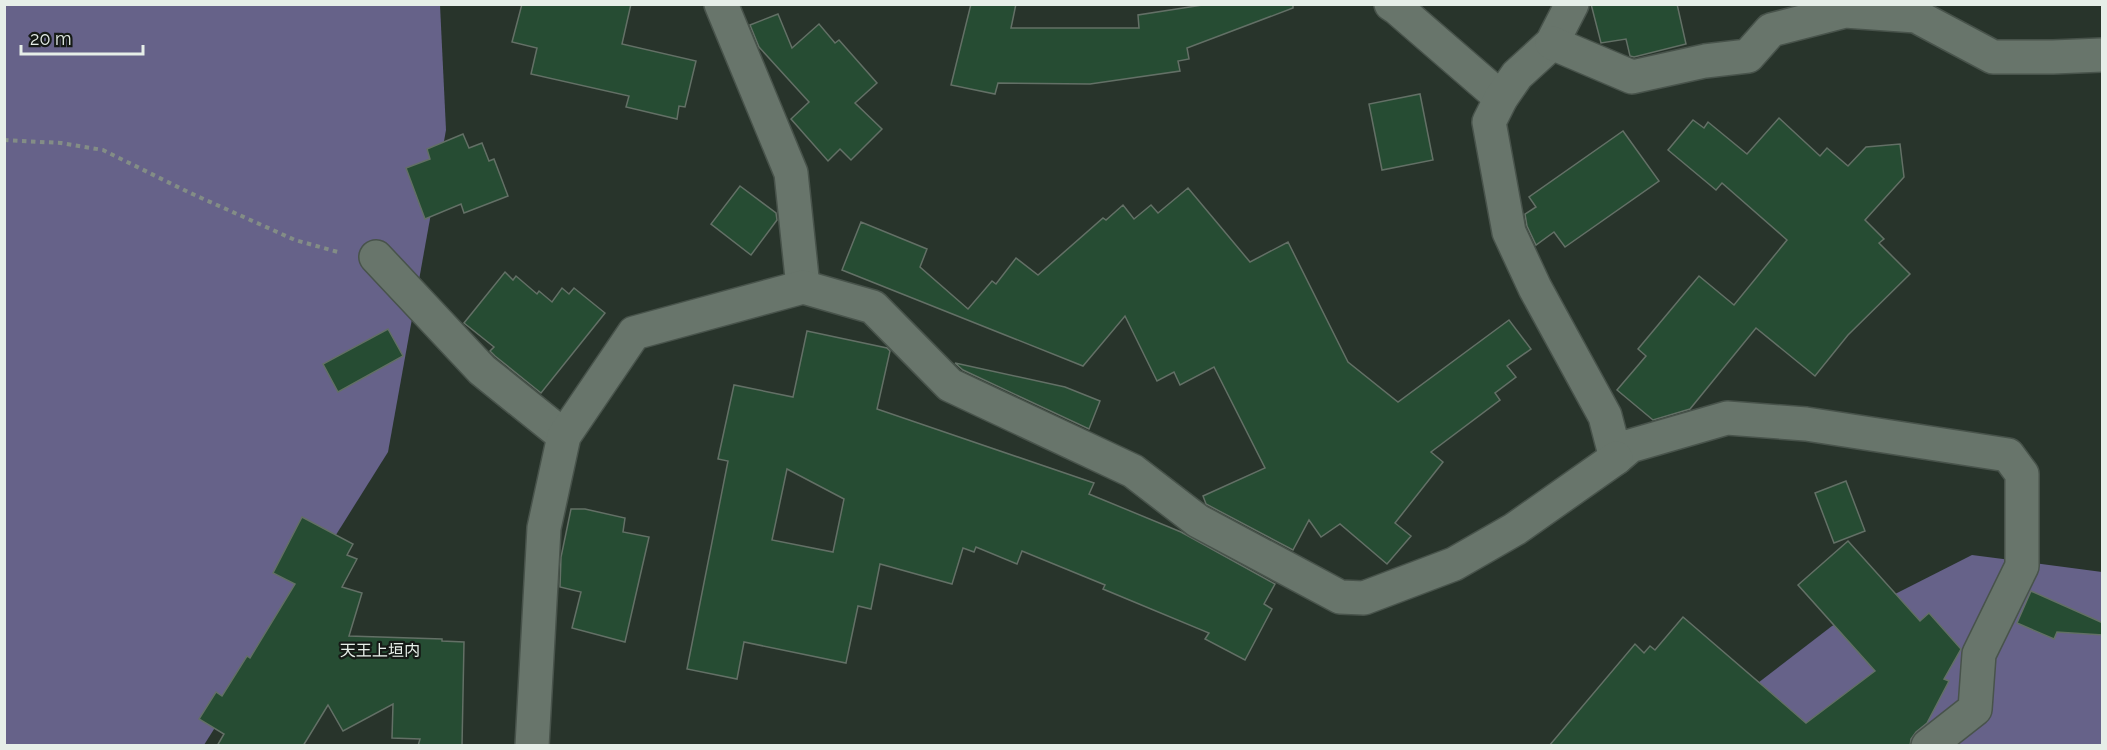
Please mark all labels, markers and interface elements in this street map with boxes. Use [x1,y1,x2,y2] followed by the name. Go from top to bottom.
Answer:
[21,18,142,56] scale bar
[30,28,72,49] text: 20 m
[340,641,420,660] district label: 天王上垣内

